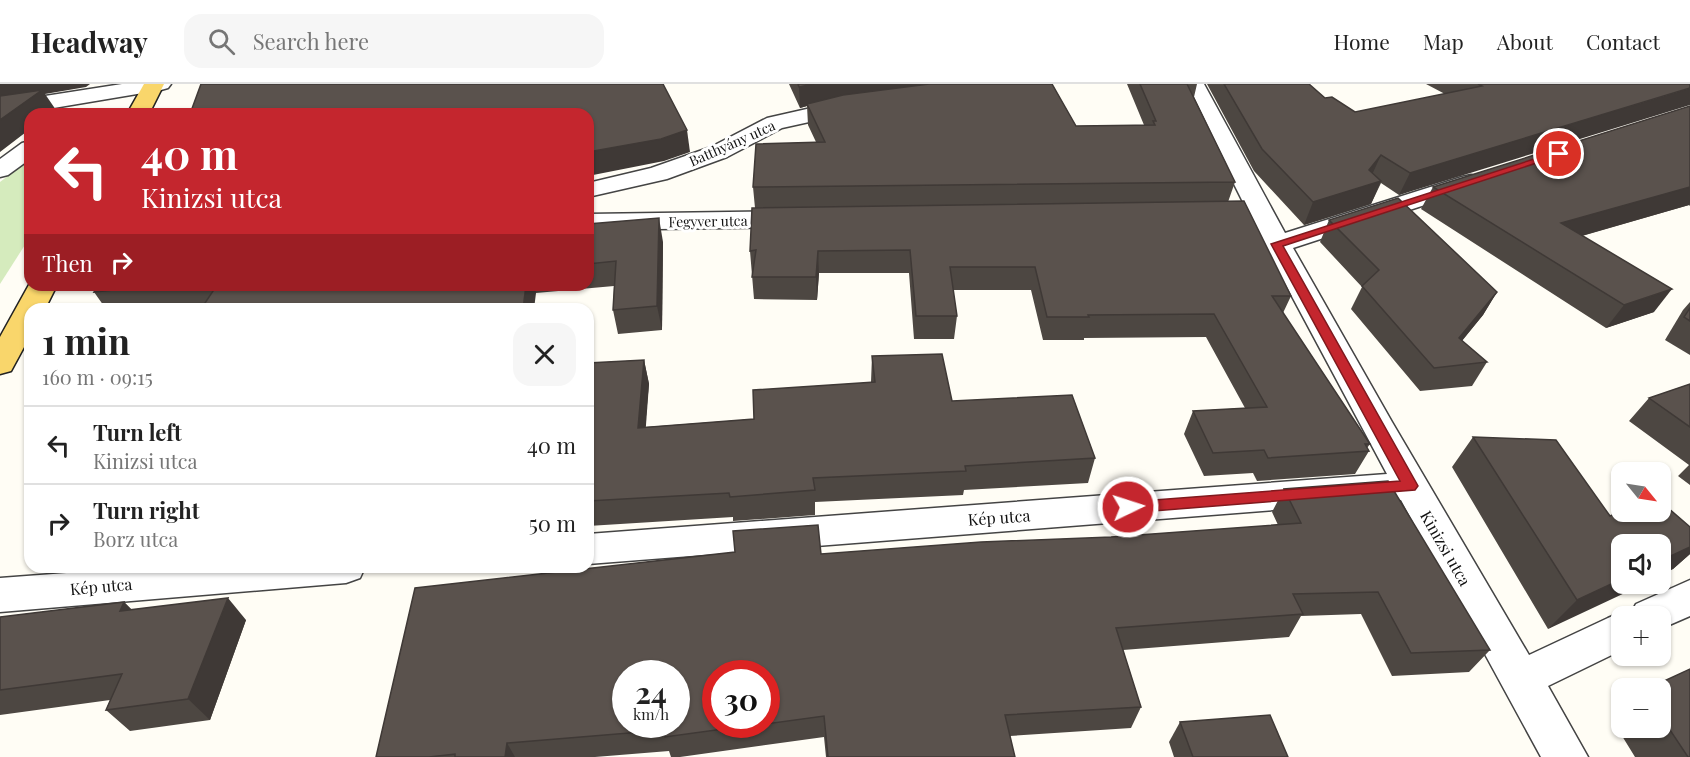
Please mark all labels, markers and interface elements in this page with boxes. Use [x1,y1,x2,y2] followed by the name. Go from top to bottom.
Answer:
[184,14,604,68] search box
[30,23,148,60] text: Headway
[205,25,238,58] icon: search
[253,26,369,56] text: Search here
[1334,27,1390,55] text: Home
[1423,27,1464,55] text: Map
[1497,27,1553,55] text: About
[1586,27,1660,55] text: Contact
[686,116,778,170] street label: Batthyány utca
[141,125,238,181] text: 40 m
[1533,128,1584,179] pin
[42,132,120,210] icon: left
[1542,137,1575,170] icon: arrive
[141,179,282,215] text: Kinizsi utca
[668,211,748,231] street label: Fegyver utca
[105,246,138,279] icon: right
[42,248,93,278] text: Then
[42,316,130,364] text: 1 min
[513,323,576,386] button: close
[42,363,153,390] text: 160 m · 09:15
[93,417,182,447] text: Turn left
[42,429,75,462] icon: left
[527,430,576,460] text: 40 m
[93,447,197,474] text: Kinizsi utca
[1611,462,1671,522] north arrow
[1611,462,1671,738] map controls
[1096,475,1160,539] position arrow
[93,495,199,525] text: Turn right
[967,504,1031,530] street label: Kép utca
[42,507,75,540] icon: right
[1416,507,1476,589] street label: Kinizsi utca
[529,508,576,538] text: 50 m
[93,525,178,552] text: Borz utca
[1611,534,1671,594] button: sound
[69,573,133,599] street label: Kép utca
[1611,606,1671,666] button: +
[702,660,780,738] speed limit sign: 30
[635,672,667,712] text: 24
[1611,678,1671,738] button: −
[633,704,669,724] text: km/h

